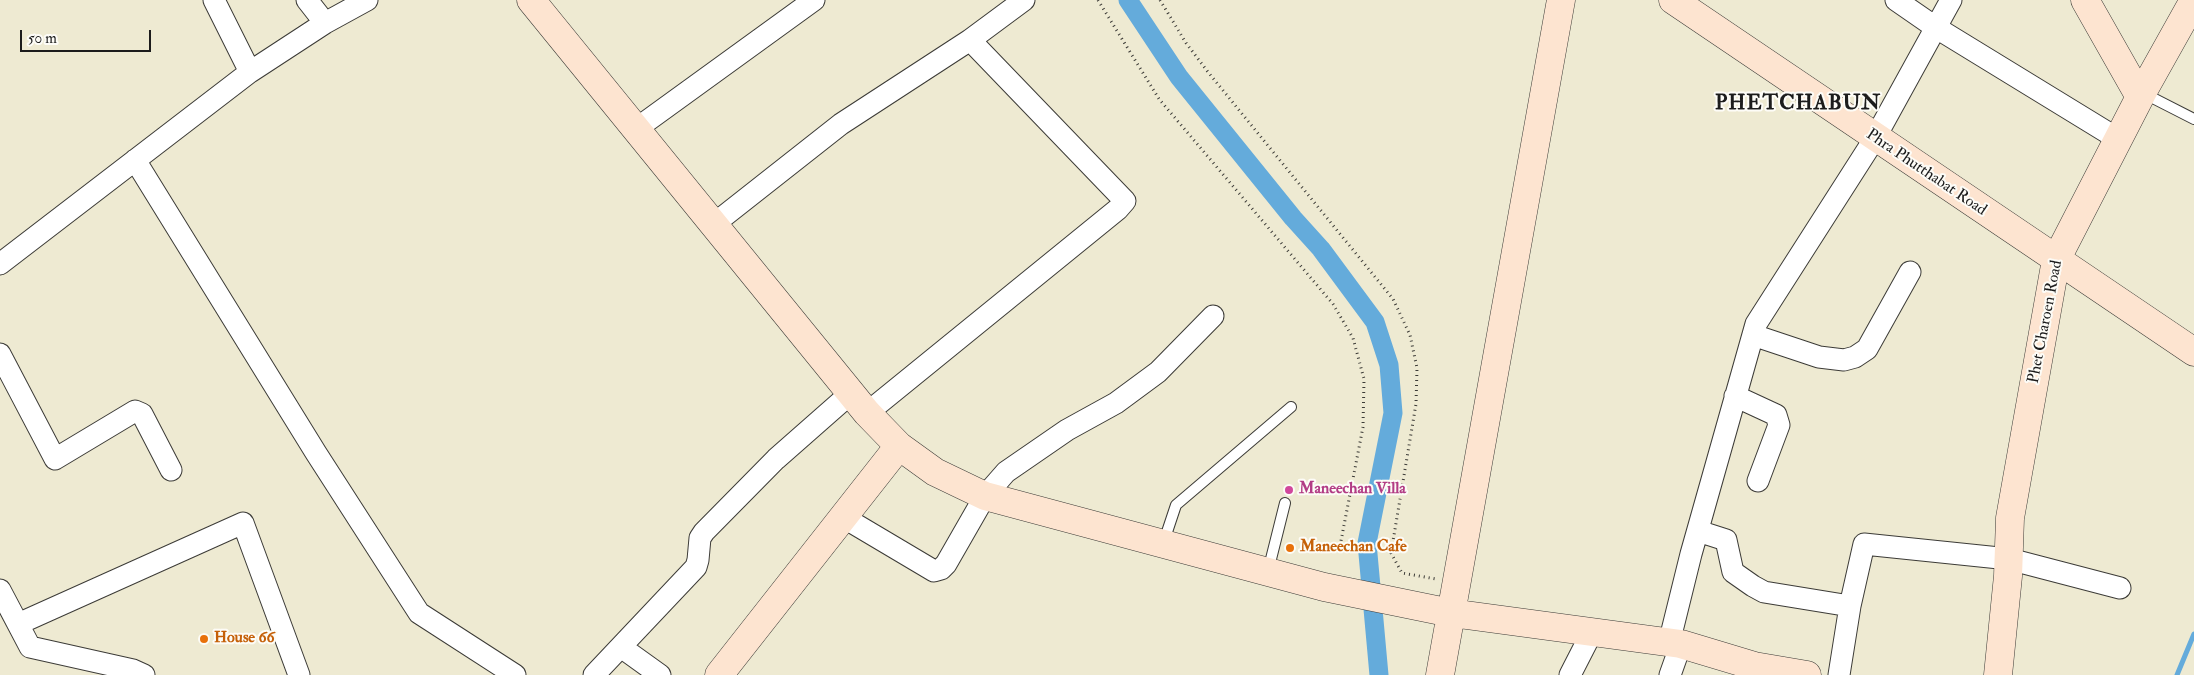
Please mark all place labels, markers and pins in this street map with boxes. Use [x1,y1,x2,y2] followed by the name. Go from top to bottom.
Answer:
[1299,480,1406,500] place label: Maneechan Villa
[1283,484,1295,496] marker: Maneechan Villa
[1300,538,1407,558] place label: Maneechan Cafe
[1284,542,1296,554] marker: Maneechan Cafe
[214,629,275,649] place label: House 66
[198,633,210,645] marker: House 66

